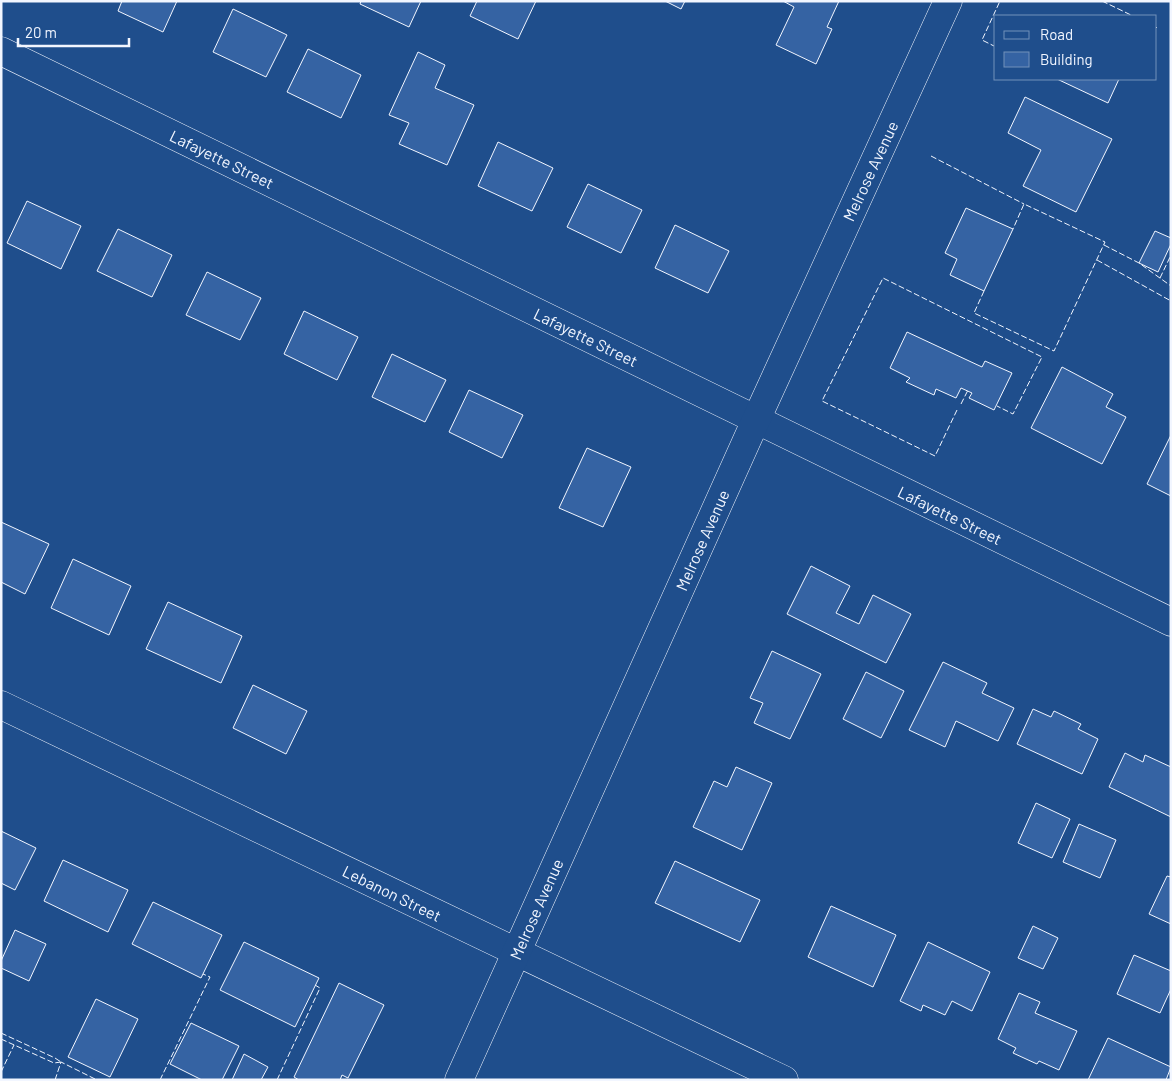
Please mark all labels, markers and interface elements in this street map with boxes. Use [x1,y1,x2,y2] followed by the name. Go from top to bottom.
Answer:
[18,15,129,47] scale bar
[994,15,1157,80] legend
[25,23,57,41] text: 20 m
[1040,25,1073,43] text: Road
[1040,50,1093,68] text: Building
[838,118,902,224] street label: Melrose Avenue
[167,126,277,192] street label: Lafayette Street
[531,304,641,370] street label: Lafayette Street
[895,482,1005,548] street label: Lafayette Street
[671,487,733,593] street label: Melrose Avenue
[505,856,567,962] street label: Melrose Avenue
[340,861,444,925] street label: Lebanon Street

